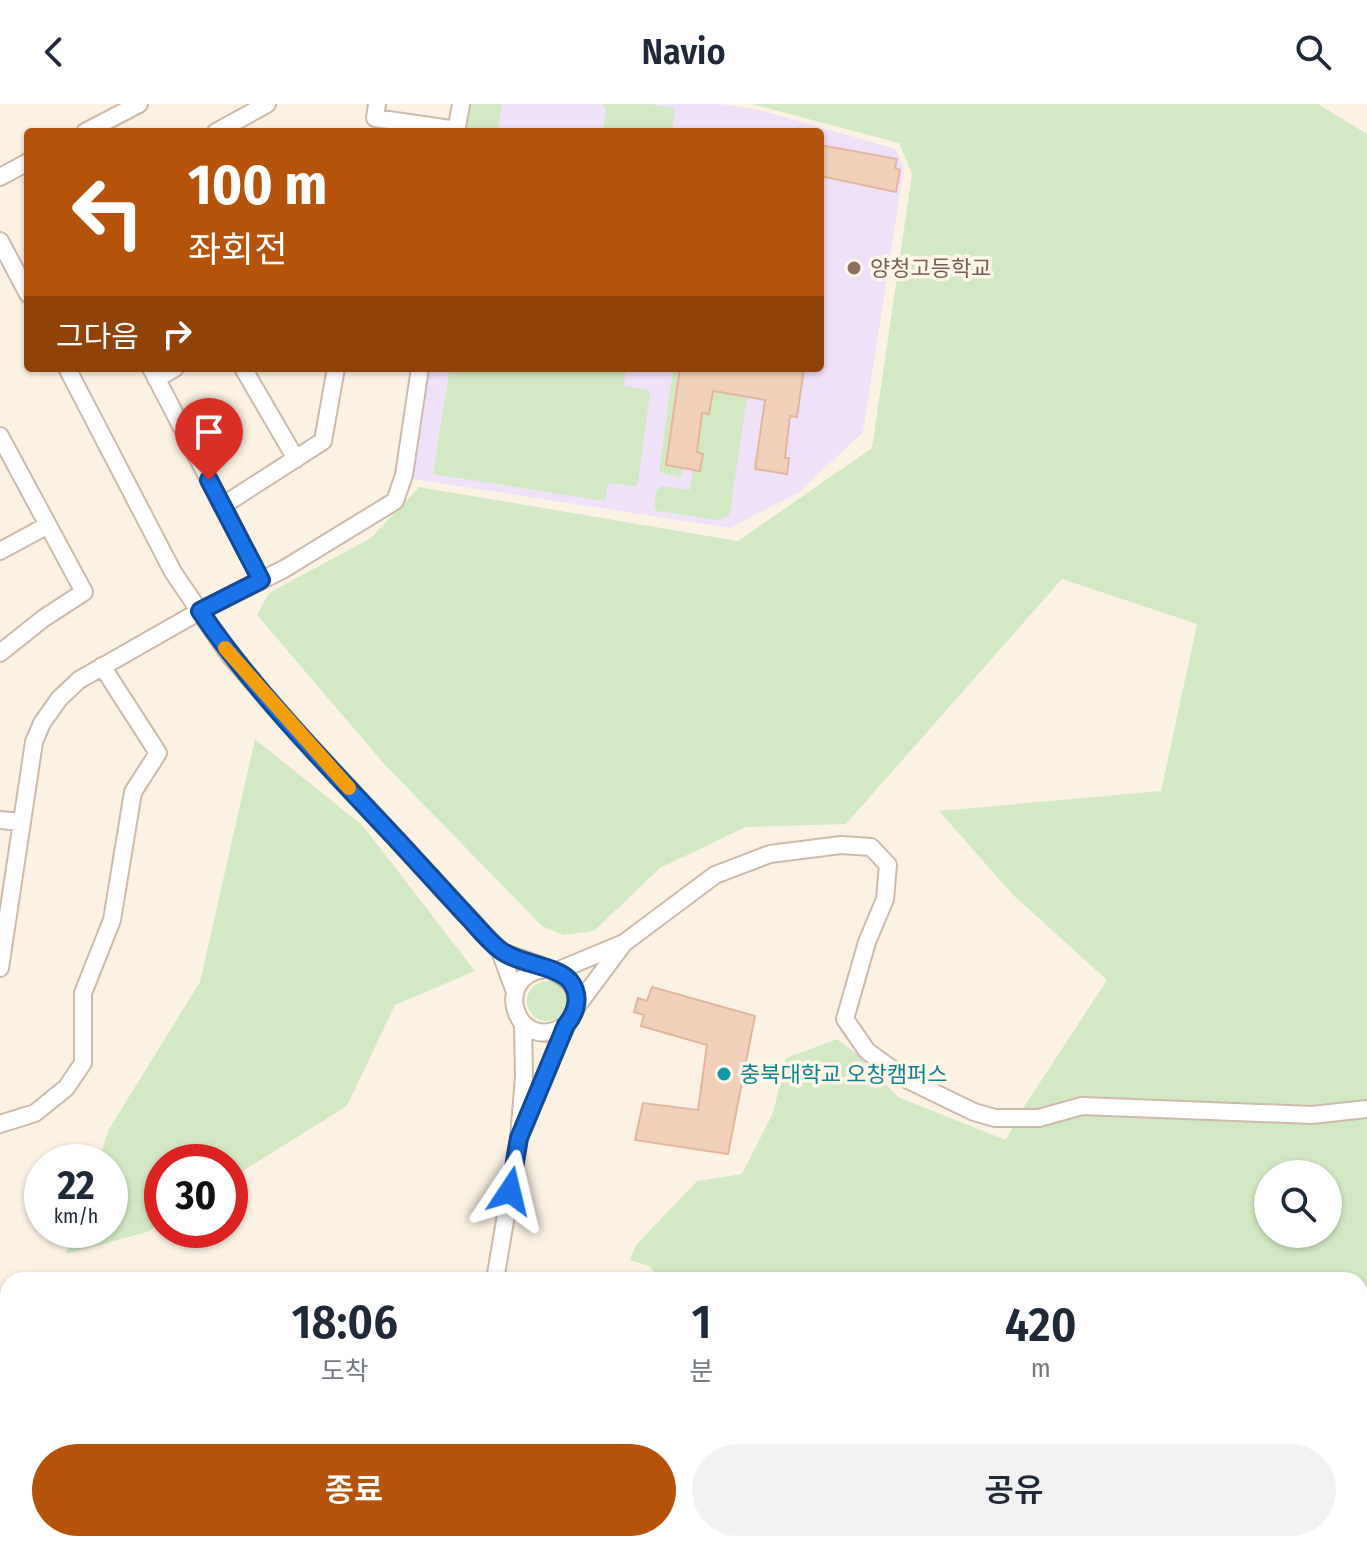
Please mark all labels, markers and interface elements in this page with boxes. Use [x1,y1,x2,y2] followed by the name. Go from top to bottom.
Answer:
[32,30,76,74] icon: back
[641,30,726,74] text: Navio
[1291,30,1335,74] icon: search
[188,152,327,219] text: 100 m
[56,160,160,264] icon: left
[188,228,287,272] text: 좌회전
[870,255,991,282] place label: 양청고등학교
[845,259,863,277] marker: 양청고등학교
[155,312,199,356] icon: right
[56,319,139,355] text: 그다음
[175,398,243,480] pin
[187,410,231,454] icon: arrive
[740,1061,948,1088] place label: 충북대학교 오창캠퍼스
[715,1065,733,1083] marker: 충북대학교 오창캠퍼스
[144,1144,248,1248] speed limit sign: 30
[468,1149,552,1233] position arrow
[1254,1160,1342,1248] map controls
[1254,1160,1342,1248] button: search
[57,1162,95,1210] text: 22
[54,1204,98,1228] text: km/h
[291,1293,398,1351] text: 18:06
[691,1293,711,1351] text: 1
[1005,1296,1077,1354] text: 420
[1031,1353,1051,1384] text: m
[321,1356,369,1387] text: 도착
[689,1356,713,1387] text: 분
[32,1444,676,1536] button: 종료
[692,1444,1336,1536] button: 공유

